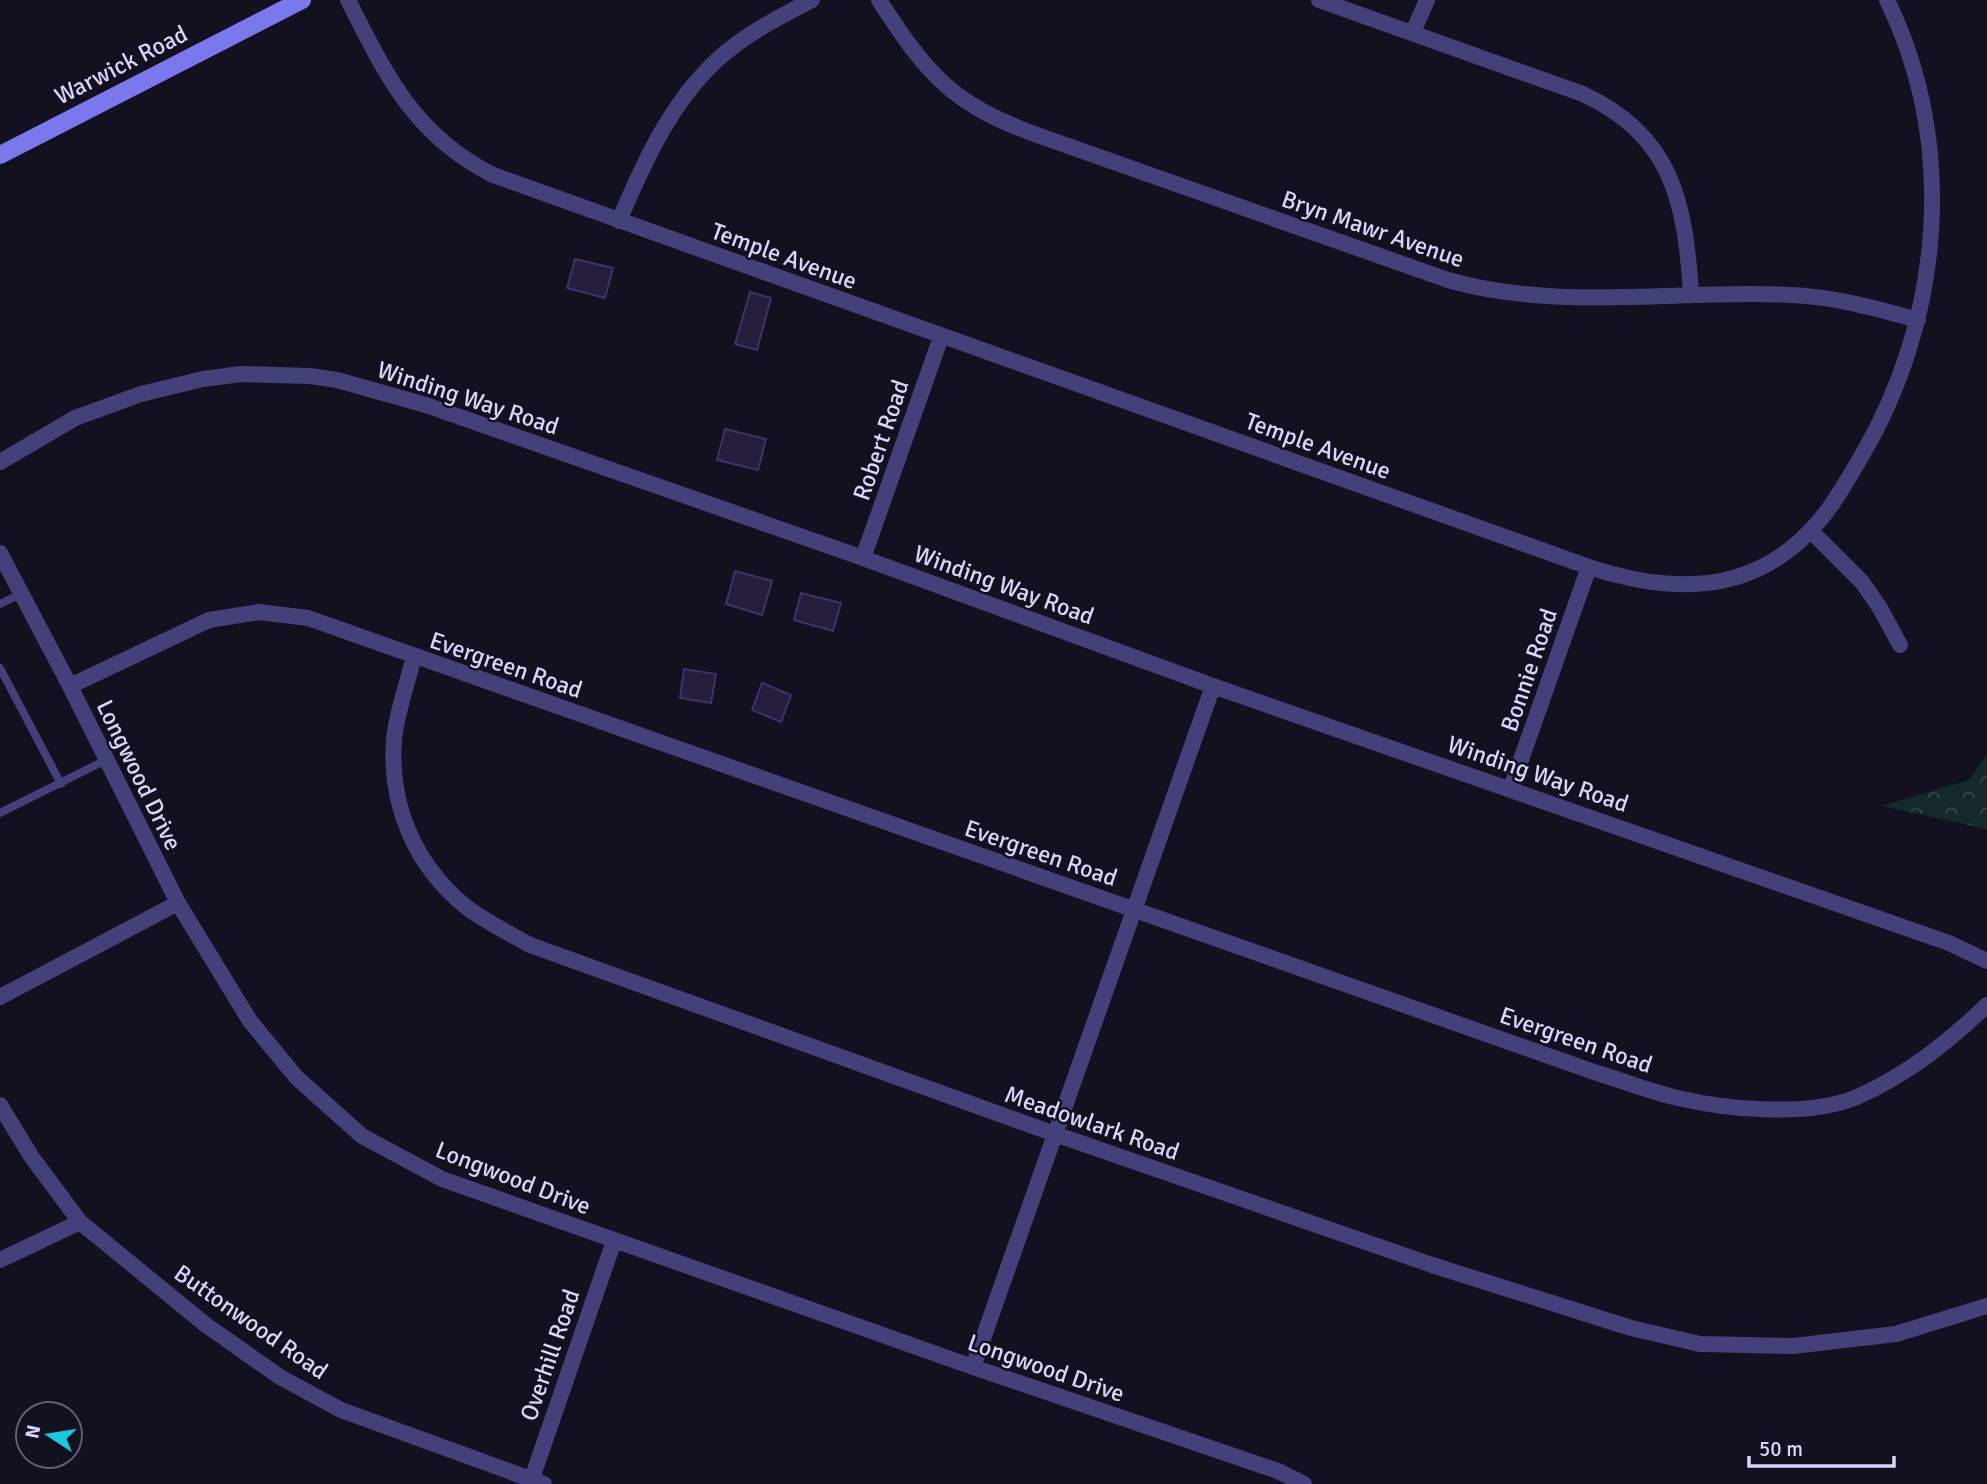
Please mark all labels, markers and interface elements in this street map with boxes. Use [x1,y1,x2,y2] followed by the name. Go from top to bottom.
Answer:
[50,19,192,111] street label: Warwick Road
[1278,184,1468,274] street label: Bryn Mawr Avenue
[707,216,861,296] street label: Temple Avenue
[373,354,563,442] street label: Winding Way Road
[846,376,916,504] street label: Robert Road
[1241,406,1395,486] street label: Temple Avenue
[910,539,1098,631] street label: Winding Way Road
[1494,604,1564,736] street label: Bonnie Road
[426,625,586,705] street label: Evergreen Road
[90,695,188,855] street label: Longwood Drive
[1444,729,1632,819] street label: Winding Way Road
[961,813,1121,893] street label: Evergreen Road
[1496,1000,1656,1080] street label: Evergreen Road
[1001,1079,1183,1167] street label: Meadowlark Road
[431,1135,595,1221] street label: Longwood Drive
[168,1258,334,1386] street label: Buttonwood Road
[513,1285,587,1425] street label: Overhill Road
[964,1327,1128,1409] street label: Longwood Drive
[14,1400,84,1470] north arrow
[20,1423,46,1441] text: N
[1749,1424,1894,1468] scale bar
[1759,1436,1803,1462] text: 50 m

